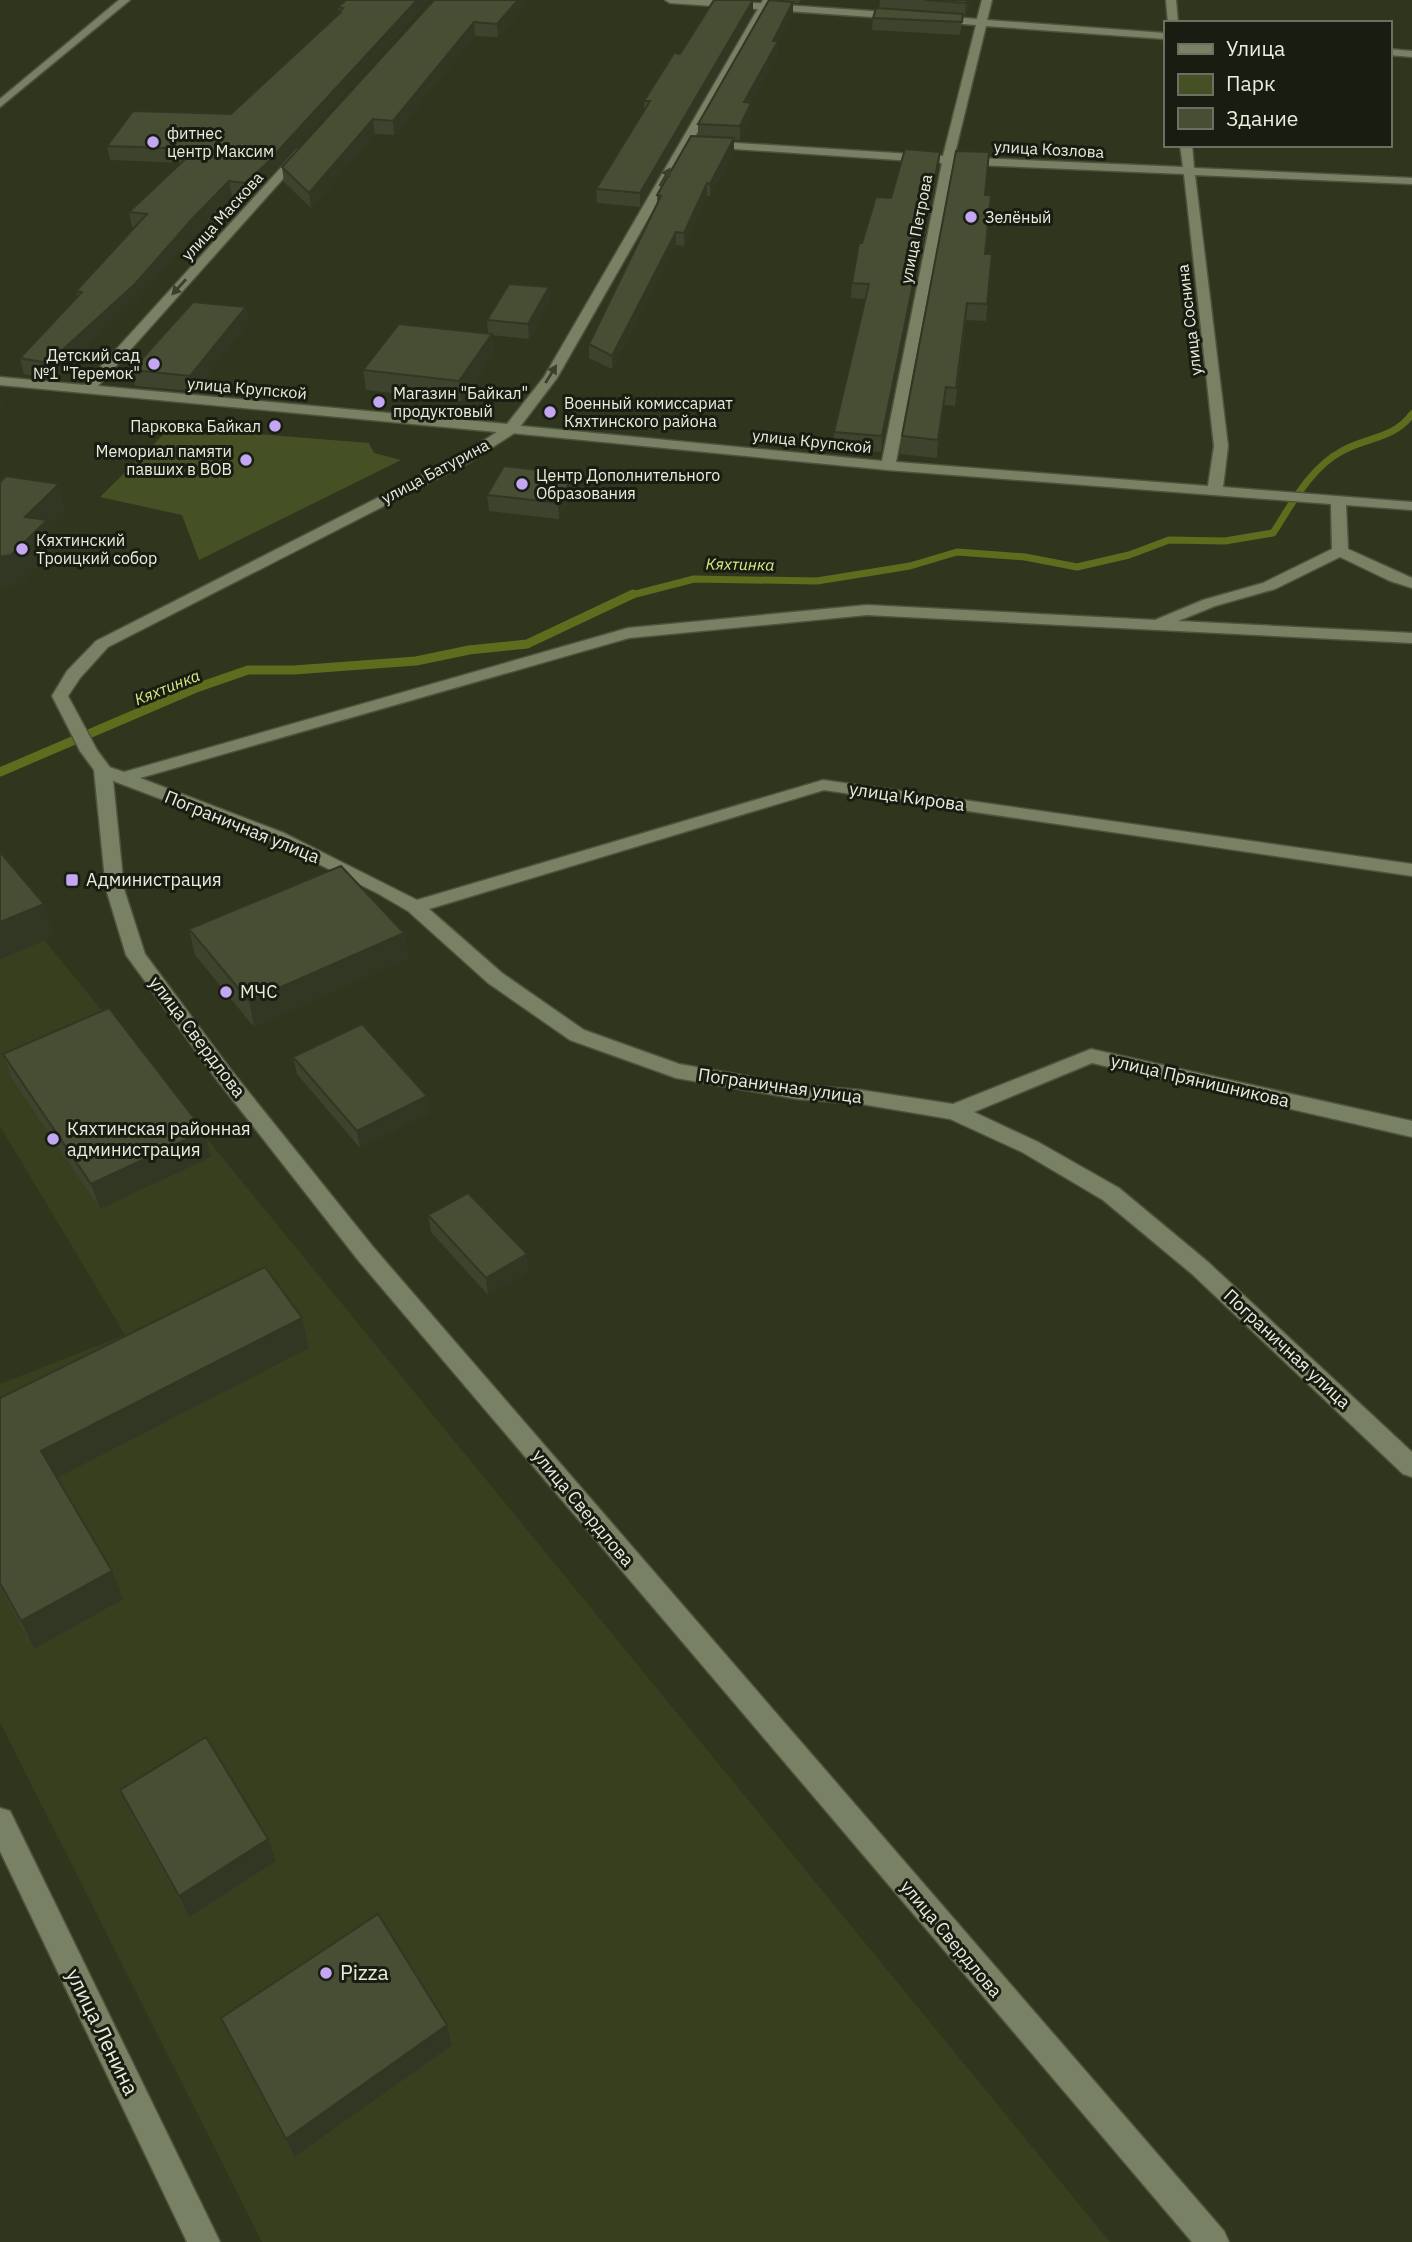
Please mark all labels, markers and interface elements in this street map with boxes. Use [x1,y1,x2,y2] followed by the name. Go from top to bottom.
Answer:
[1164,21,1391,147] legend
[1226,34,1285,62] text: Улица
[1226,69,1276,97] text: Парк
[1226,104,1298,132] text: Здание
[167,123,274,161] place label: фитнес центр Максим
[145,134,161,150] marker: фитнес центр Максим
[993,136,1105,162] street label: улица Козлова
[177,167,267,265] street label: улица Маскова
[659,168,672,187] one-way arrow
[896,172,936,285] street label: улица Петрова
[985,207,1052,227] place label: Зелёный
[963,209,979,225] marker: Зелёный
[1172,263,1206,377] street label: улица Соснина
[172,278,188,295] one-way arrow
[33,345,140,383] place label: Детский сад №1 "Теремок"
[146,356,162,372] marker: Детский сад №1 "Теремок"
[545,365,558,384] one-way arrow
[186,373,308,403] street label: улица Крупской
[393,383,528,421] place label: Магазин "Байкал" продуктовый
[564,393,733,431] place label: Военный комиссариат Кяхтинского района
[371,394,387,410] marker: Магазин "Байкал" продуктовый
[542,404,558,420] marker: Военный комиссариат Кяхтинского района
[130,416,261,436] place label: Парковка Байкал
[267,418,283,434] marker: Парковка Байкал
[751,425,873,457] street label: улица Крупской
[378,434,493,508] street label: улица Батурина
[96,441,232,479] place label: Мемориал памяти павших в ВОВ
[238,452,254,468] marker: Мемориал памяти павших в ВОВ
[536,465,720,503] place label: Центр Дополнительного Образования
[514,476,530,492] marker: Центр Дополнительного Образования
[36,530,157,568] place label: Кяхтинский Троицкий собор
[14,541,30,557] marker: Кяхтинский Троицкий собор
[705,553,775,575] water label: Кяхтинка
[131,665,203,709] water label: Кяхтинка
[848,777,967,816] street label: улица Кирова
[161,785,323,868] street label: Пограничная улица
[86,868,222,891] place label: Администрация
[64,872,80,888] marker: Администрация
[144,971,251,1102] street label: улица Свердлова
[240,980,277,1003] place label: МЧС
[218,984,234,1000] marker: МЧС
[1109,1049,1292,1112] street label: улица Прянишникова
[697,1063,864,1108] street label: Пограничная улица
[67,1117,251,1161] place label: Кяхтинская районная администрация
[45,1131,61,1147] marker: Кяхтинская районная администрация
[1219,1284,1356,1414] street label: Пограничная улица
[528,1444,639,1571] street label: улица Свердлова
[896,1875,1007,2002] street label: улица Свердлова
[340,1958,389,1986] place label: Pizza
[60,1964,146,2099] street label: улица Ленина
[318,1965,334,1981] marker: Pizza

